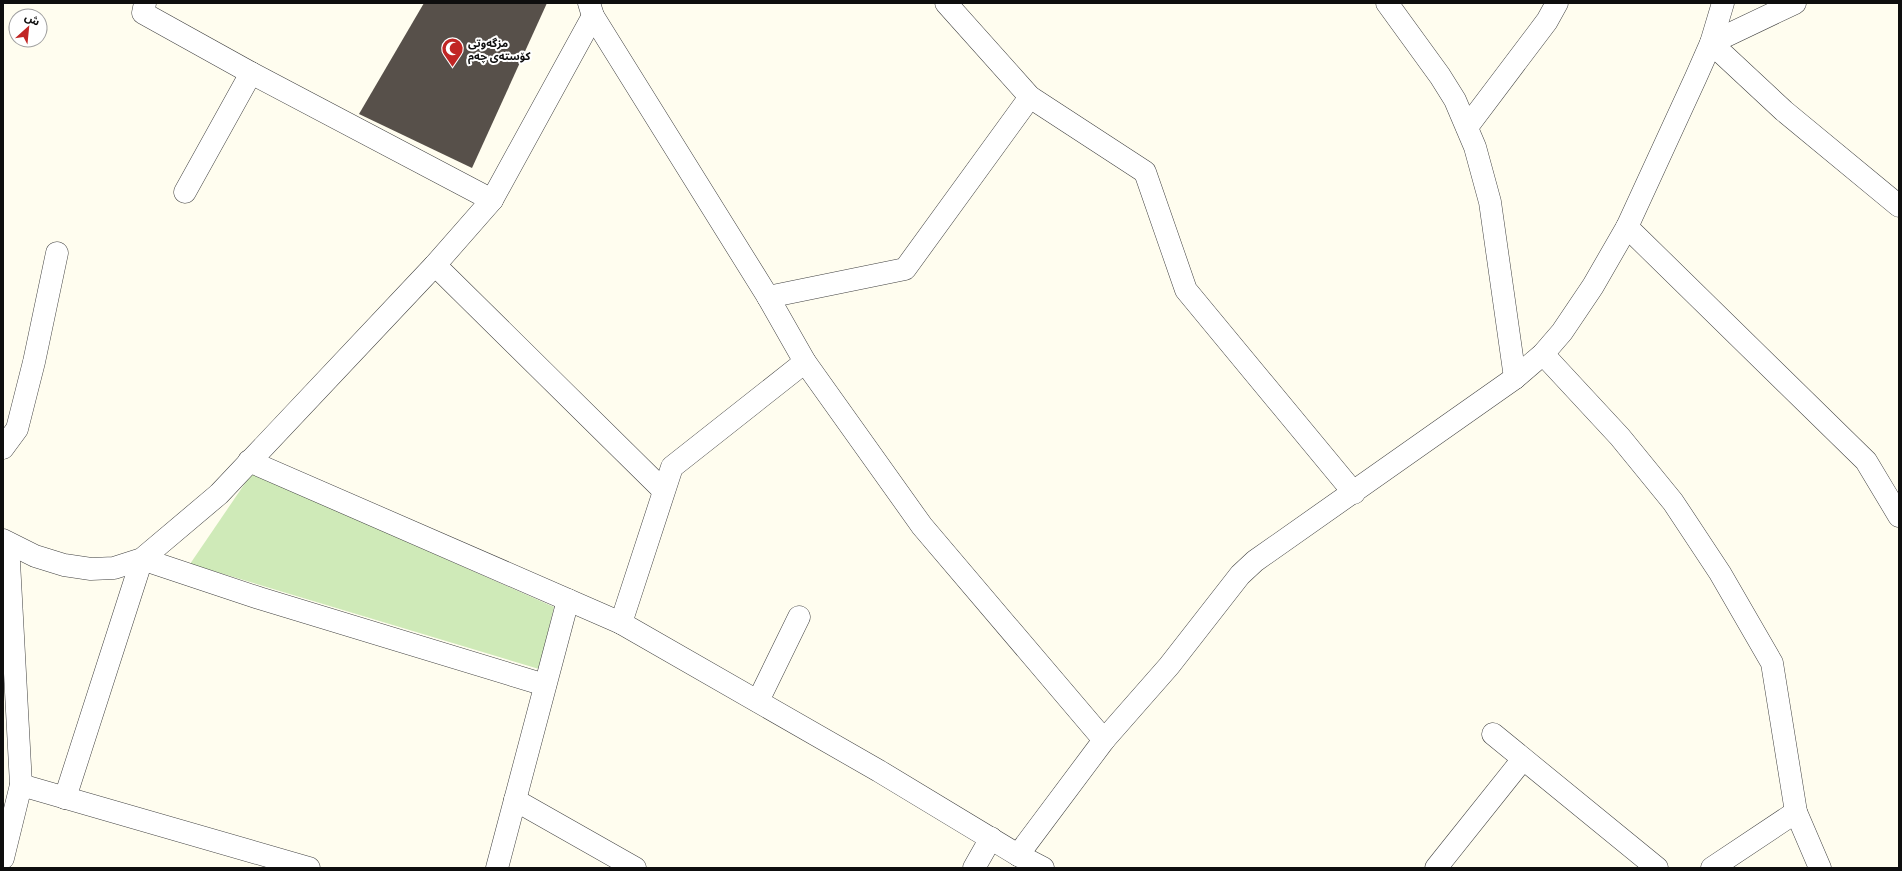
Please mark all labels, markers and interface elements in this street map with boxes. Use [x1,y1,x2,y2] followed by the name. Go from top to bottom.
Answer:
[8,8,48,48] north arrow
[23,9,43,29] text: ش
[468,35,531,65] place label: مزگه‌وتی کۆستەی چەم
[440,36,466,69] mosque icon: مزگه‌وتی کۆستەی چەم

